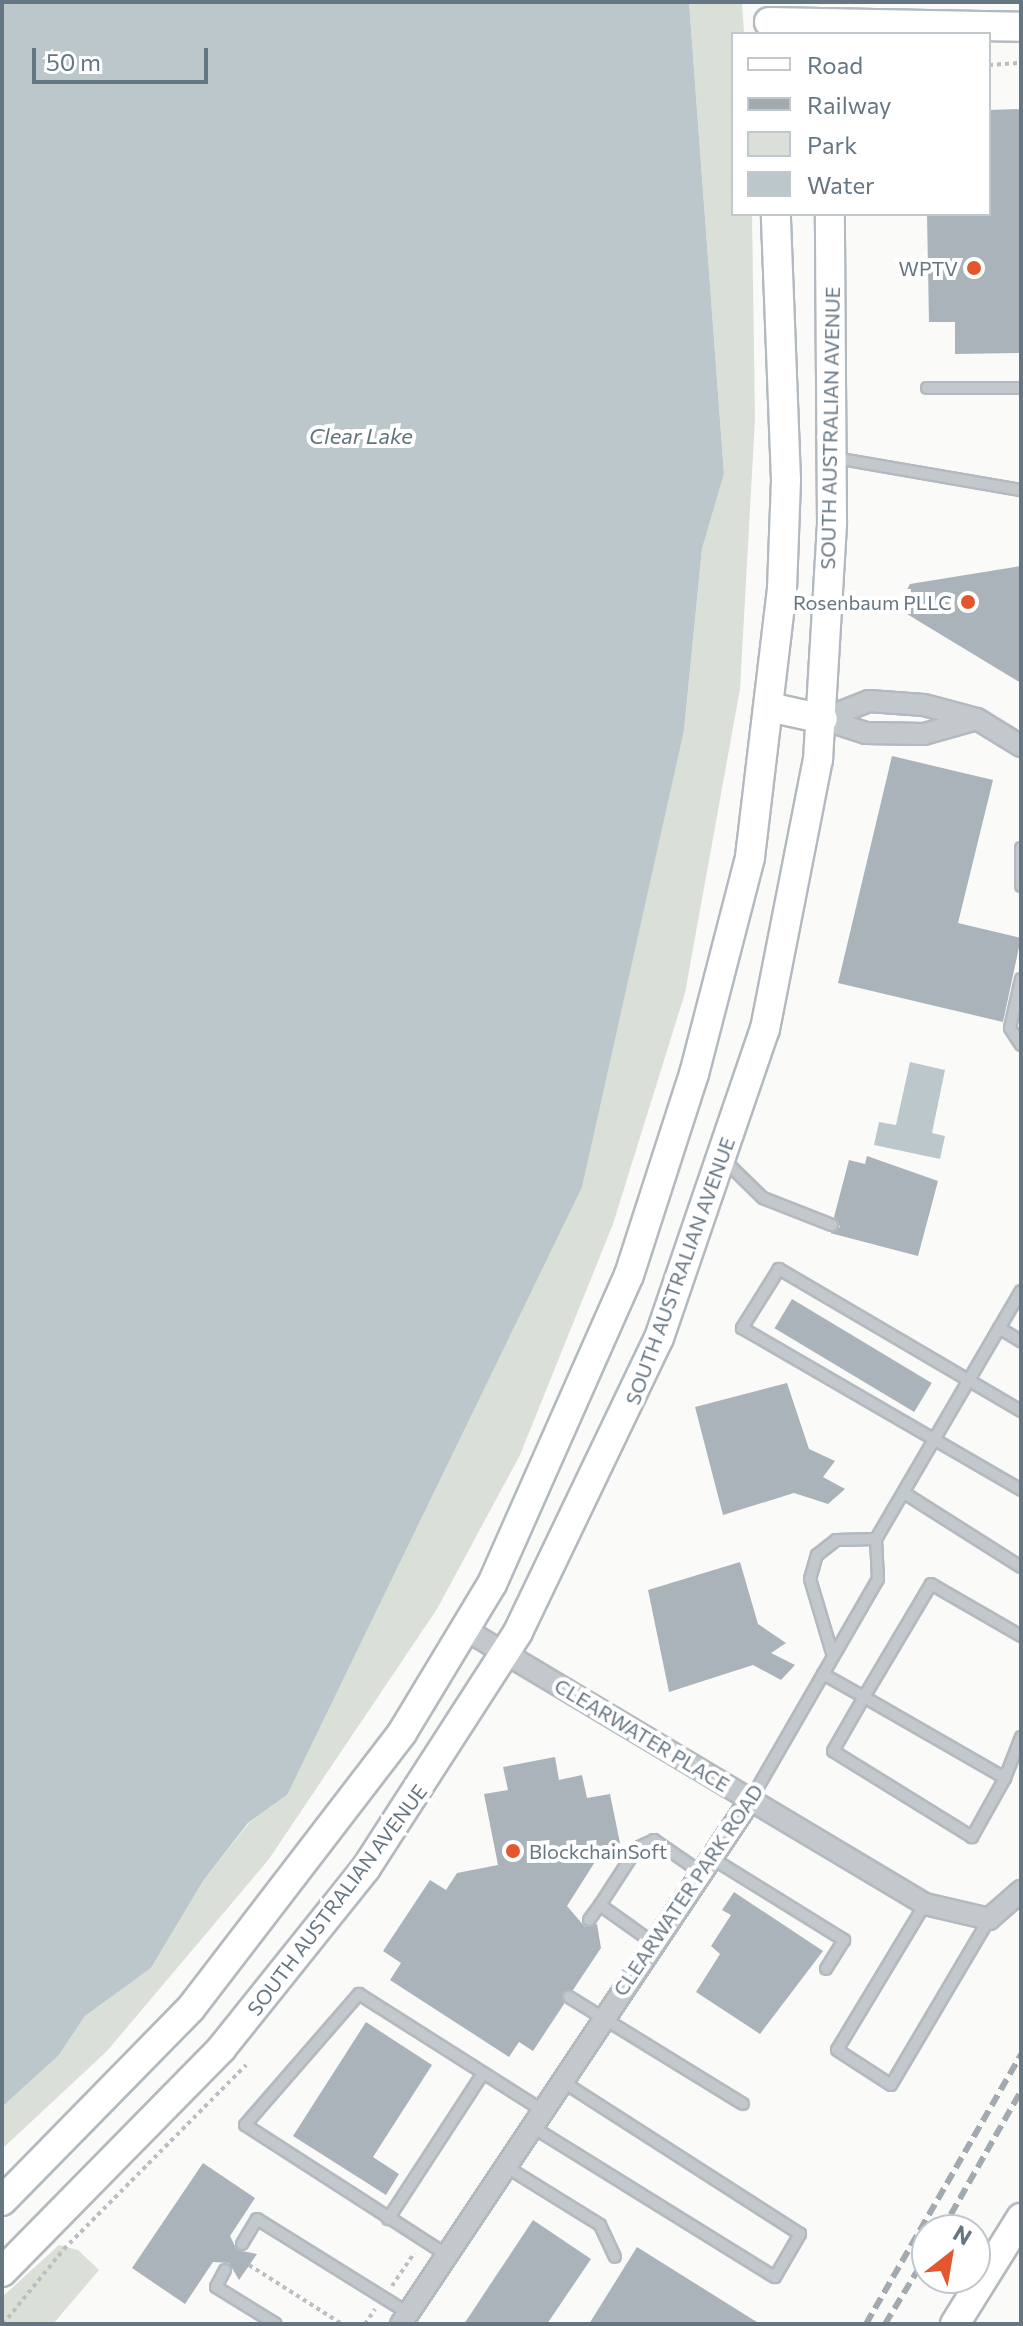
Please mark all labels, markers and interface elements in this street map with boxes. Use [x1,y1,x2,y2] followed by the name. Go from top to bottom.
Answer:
[36,32,212,82] scale bar
[731,32,991,216] legend
[46,47,101,76] text: 50 m
[807,50,863,79] text: Road
[807,90,892,119] text: Railway
[807,130,857,159] text: Park
[807,170,875,199] text: Water
[899,256,958,280] place label: WPTV
[965,259,983,277] marker: WPTV
[816,286,844,570] street label: SOUTH AUSTRALIAN AVENUE
[309,423,413,449] water label: Clear Lake
[793,590,952,614] place label: Rosenbaum PLLC
[959,593,977,611] marker: Rosenbaum PLLC
[620,1134,740,1408] street label: SOUTH AUSTRALIAN AVENUE
[550,1673,734,1797] street label: CLEARWATER PLACE
[242,1780,432,2020] street label: SOUTH AUSTRALIAN AVENUE
[608,1780,768,2000] street label: CLEARWATER PARK ROAD
[529,1839,667,1863] place label: BlockchainSoft
[504,1842,522,1860] marker: BlockchainSoft
[911,2214,991,2294] north arrow
[949,2219,977,2251] text: N

